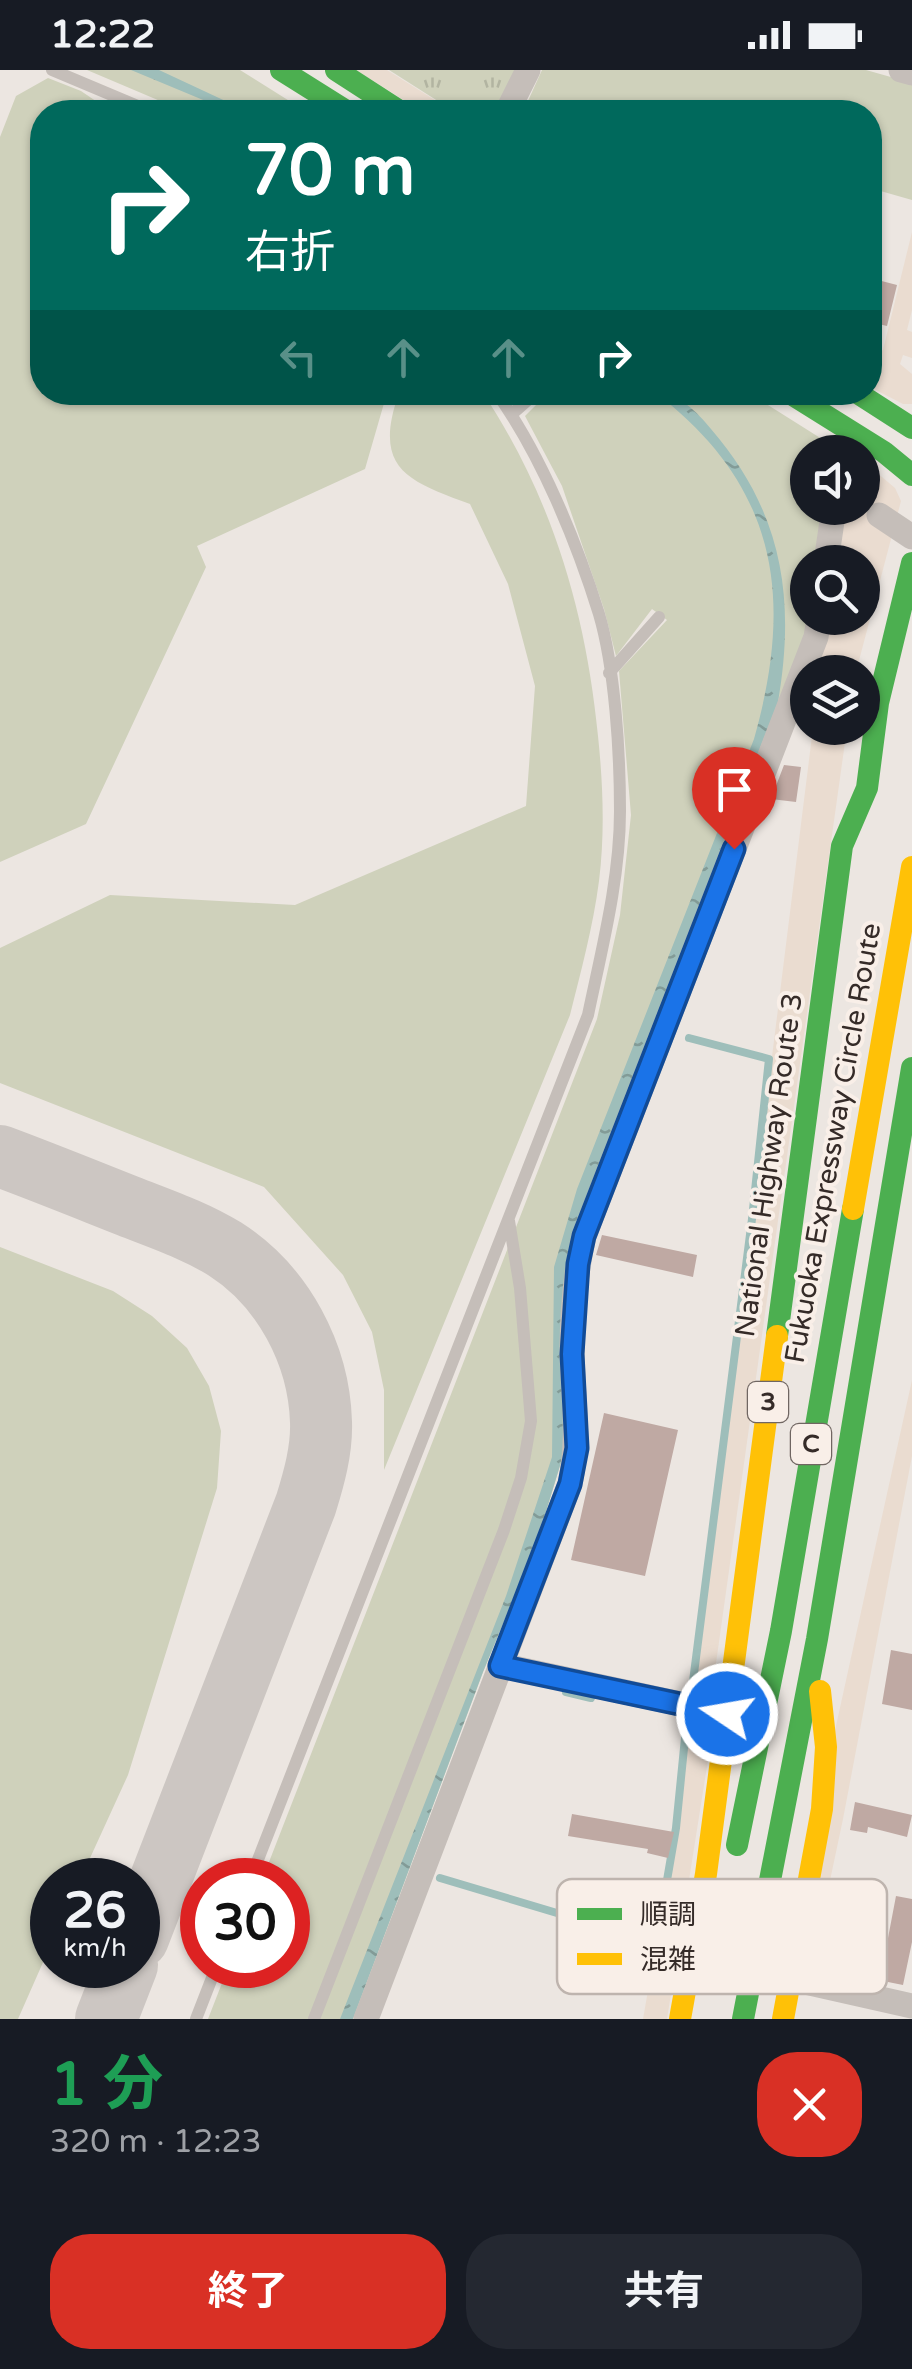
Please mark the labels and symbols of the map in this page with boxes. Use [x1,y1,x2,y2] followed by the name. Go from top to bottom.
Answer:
[692,747,777,850] pin
[778,920,888,1366] street label: Fukuoka Expressway Circle Route
[728,991,810,1339] street label: National Highway Route 3
[748,1382,788,1422] road number: 3
[791,1424,831,1464] road number: C
[675,1662,779,1766] position arrow
[180,1858,310,1988] speed limit sign: 30
[557,1879,887,1994] legend
[640,1898,696,1932] text: 順調
[640,1943,696,1977] text: 混雑

